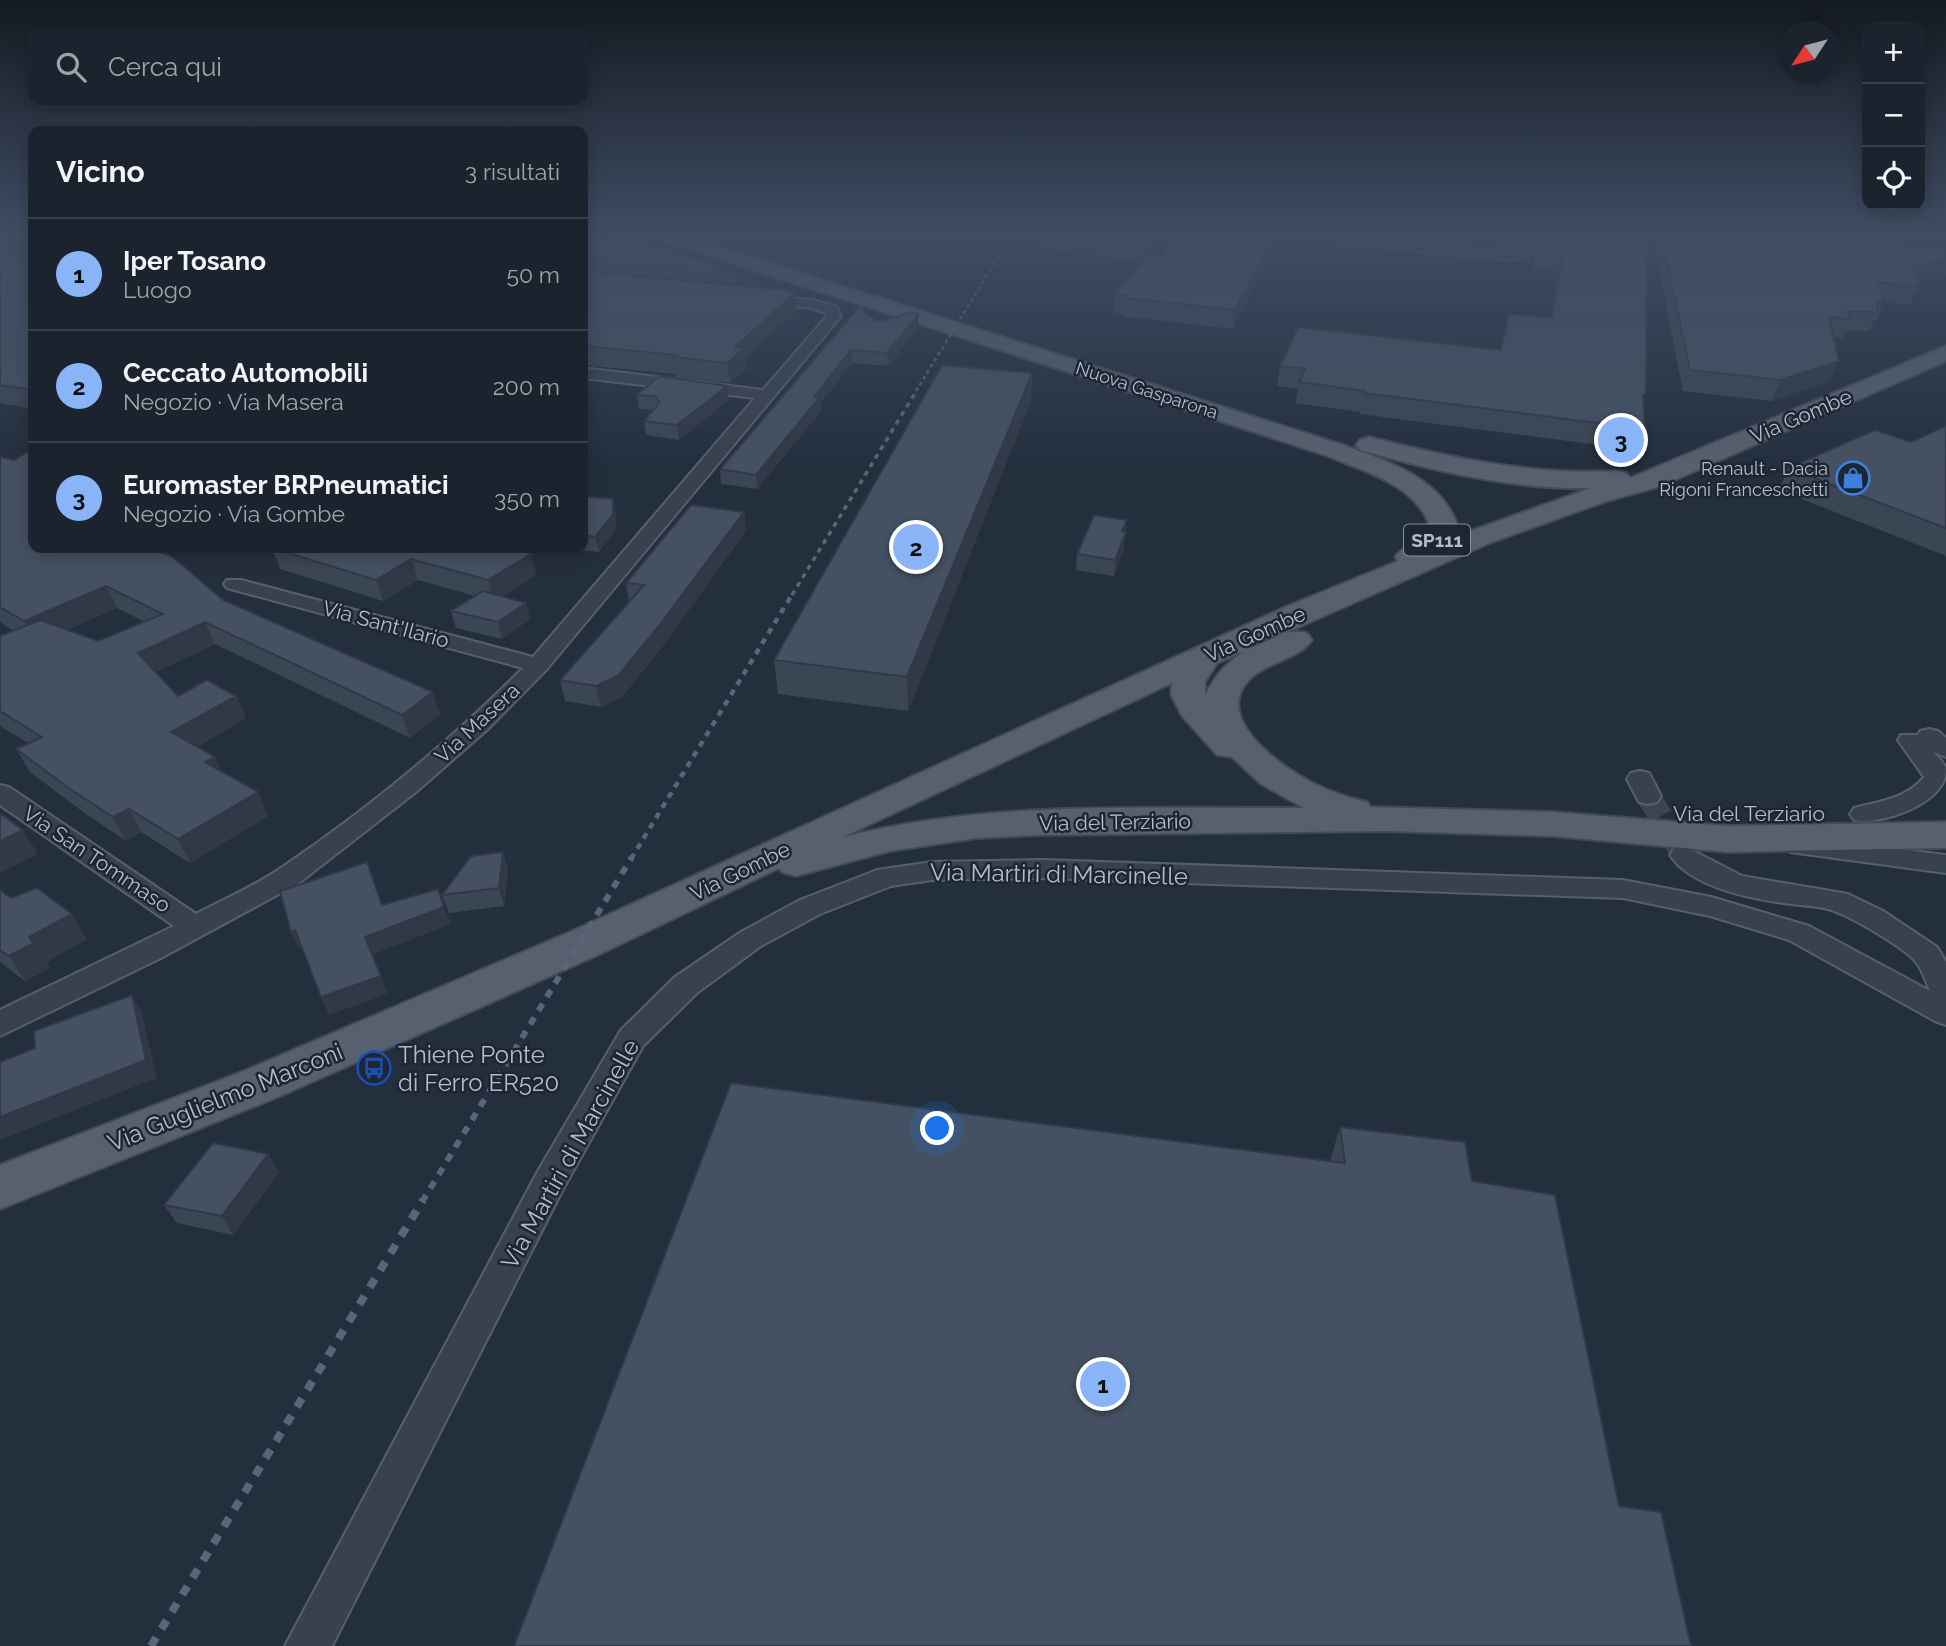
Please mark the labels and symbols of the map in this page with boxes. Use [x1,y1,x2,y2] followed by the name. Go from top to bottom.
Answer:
[1778,21,1841,84] north arrow
[1073,357,1221,423] street label: Nuova Gasparona
[1747,383,1855,449] street label: Via Gombe
[1598,414,1644,466] pin: 3
[1659,458,1828,500] place label: Renault - Dacia Rigoni Franceschetti
[1834,459,1872,497] shop icon: Renault - Dacia Rigoni Franceschetti
[893,521,939,573] pin: 2
[1404,524,1470,555] road number: SP111
[320,595,452,653] street label: Via Sant'Ilario
[1201,601,1309,667] street label: Via Gombe
[429,677,525,769] street label: Via Masera
[19,800,175,918] street label: Via San Tommaso
[1673,801,1825,826] street label: Via del Terziario
[1039,808,1191,836] street label: Via del Terziario
[686,836,794,906] street label: Via Gombe
[930,857,1188,891] street label: Via Martiri di Marcinelle
[495,1034,645,1274] street label: Via Martiri di Marcinelle
[103,1037,347,1157] street label: Via Guglielmo Marconi
[398,1040,559,1097] place label: Thiene Ponte di Ferro ER520
[355,1049,393,1087] bus stop icon: Thiene Ponte di Ferro ER520
[920,1111,954,1145] your location
[1080,1358,1126,1410] pin: 1

